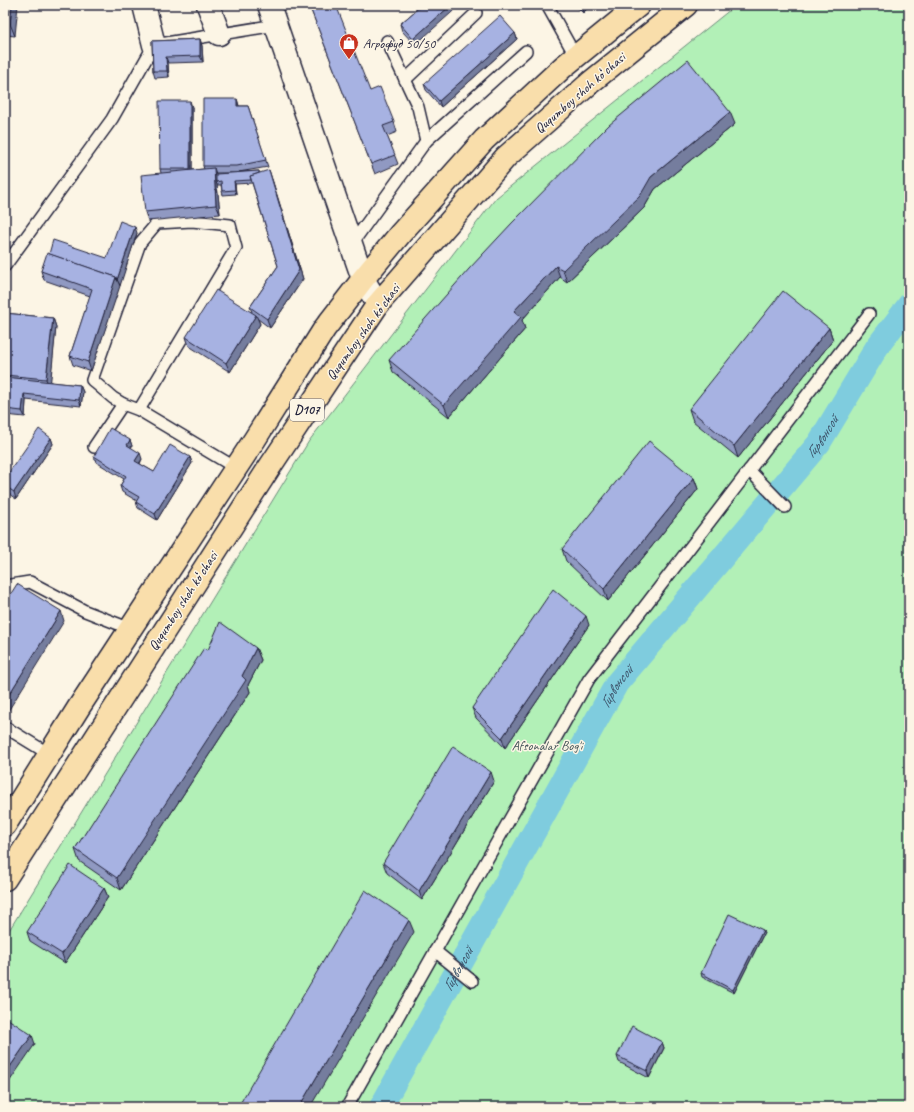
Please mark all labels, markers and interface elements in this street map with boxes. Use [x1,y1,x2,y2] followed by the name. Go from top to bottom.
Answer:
[338,32,360,60] shop icon: Агрофуд 50/50
[363,35,437,52] place label: Агрофуд 50/50
[531,48,631,137] street label: Ququmboy shoh koʻchasi
[323,279,405,383] street label: Ququmboy shoh koʻchasi
[290,399,324,421] road number: D107
[801,410,844,462] water label: Гирвонсой
[145,546,223,654] street label: Ququmboy shoh koʻchasi
[596,659,639,711] water label: Гирвонсой
[512,737,585,754] park label: Afsonalar Bog'i
[438,941,479,994] water label: Гирвонсой

